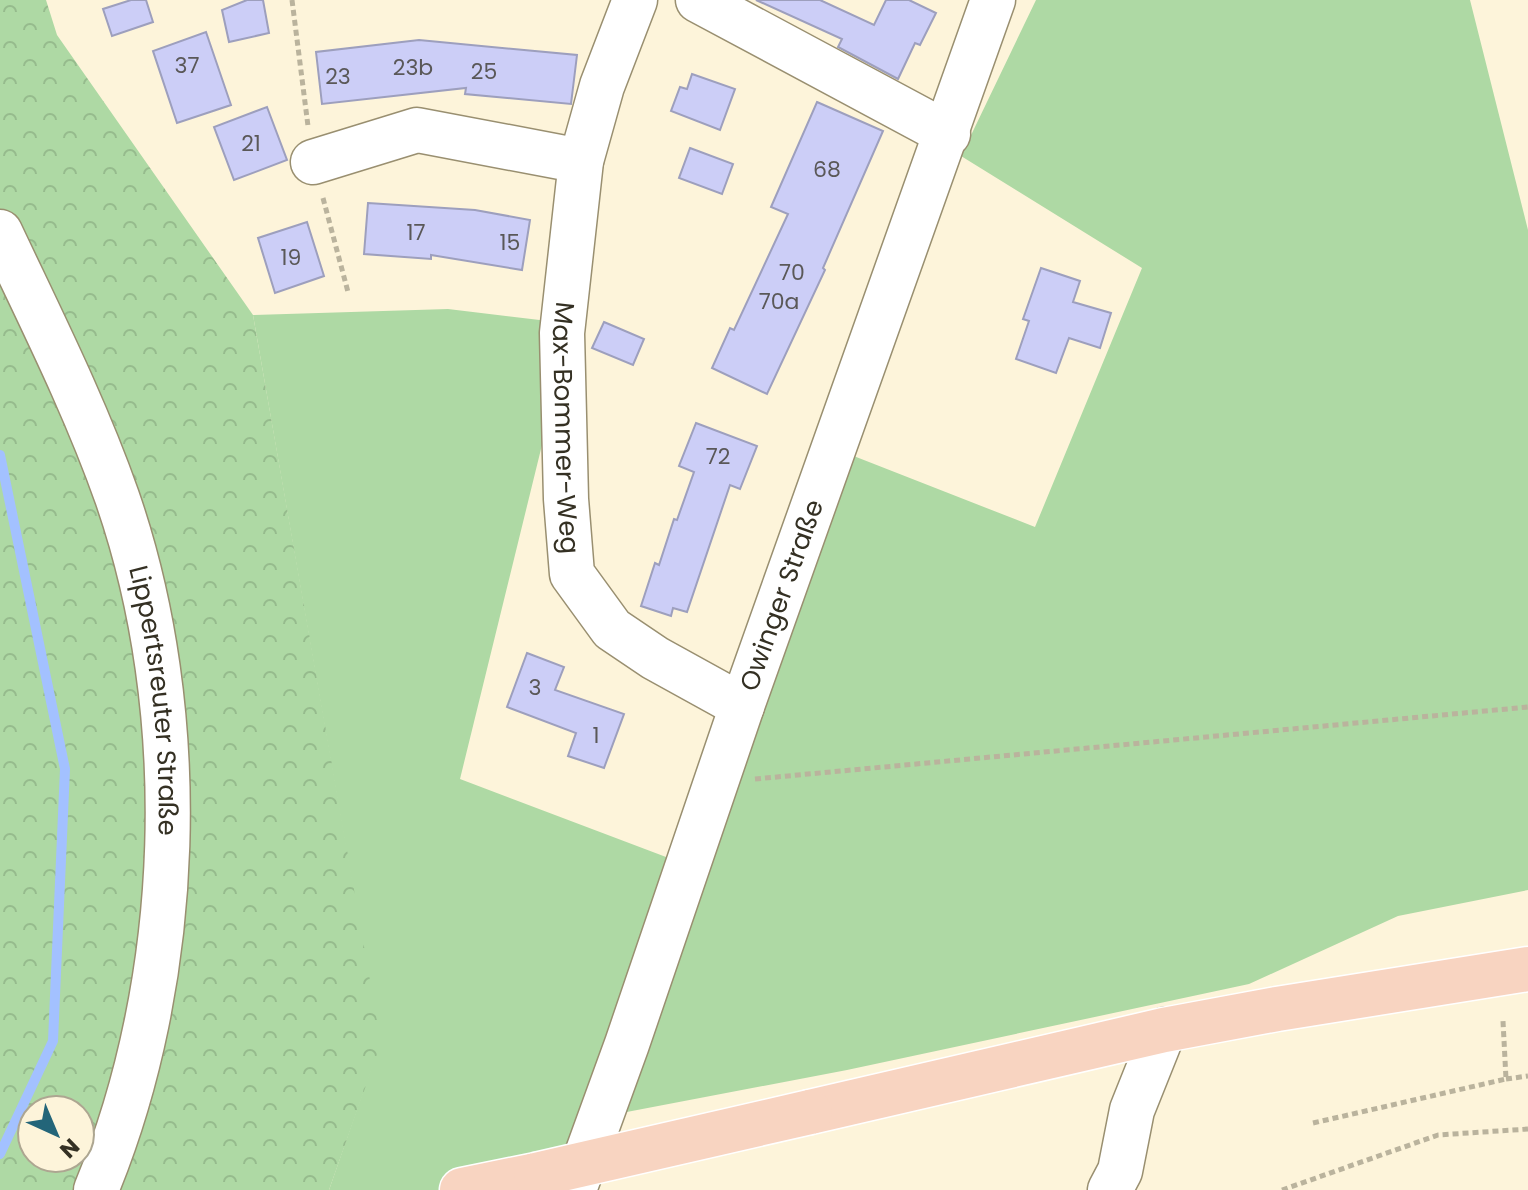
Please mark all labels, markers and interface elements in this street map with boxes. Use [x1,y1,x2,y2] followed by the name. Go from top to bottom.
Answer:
[175,50,199,81] house number: 37
[393,52,433,83] house number: 23b
[471,56,497,87] house number: 25
[325,61,351,92] house number: 23
[241,128,261,159] house number: 21
[813,154,841,185] house number: 68
[406,217,426,248] house number: 17
[500,227,520,258] house number: 15
[281,242,301,273] house number: 19
[779,257,805,288] house number: 70
[759,286,799,317] house number: 70a
[544,300,588,555] street label: Max-Bommer-Weg
[706,441,730,472] house number: 72
[731,494,832,696] street label: Owinger Straße
[120,562,186,836] street label: Lippertsreuter Straße
[529,672,541,703] house number: 3
[592,720,600,751] house number: 1
[16,1094,96,1174] north arrow
[53,1131,86,1165] text: N

